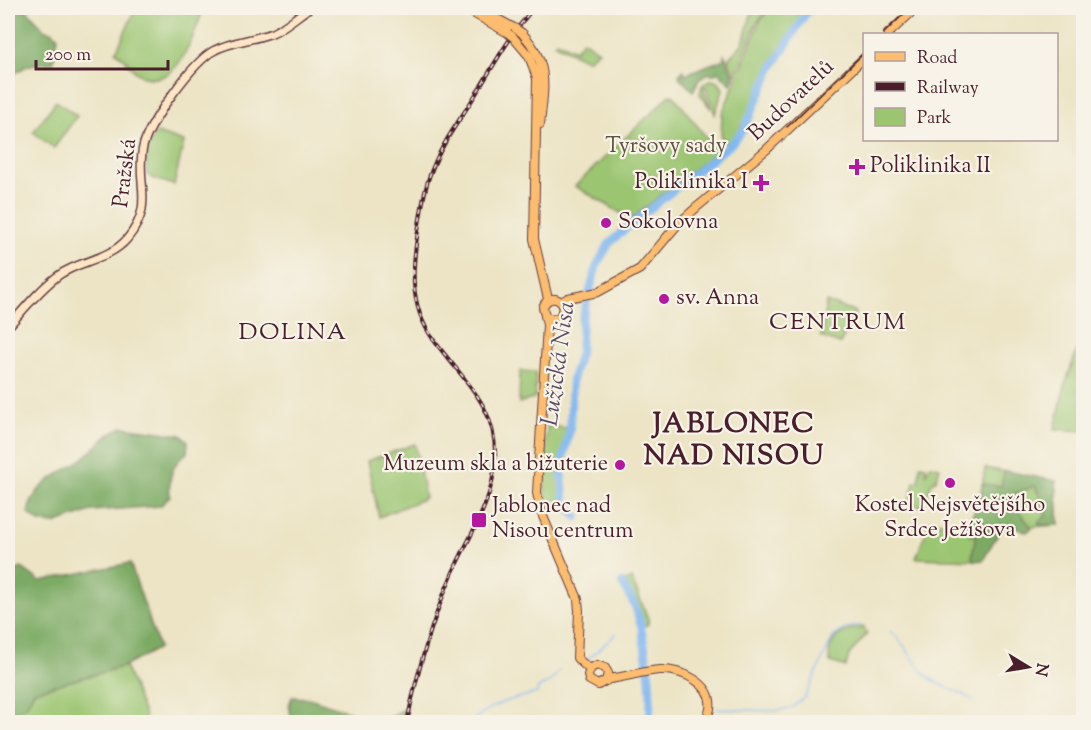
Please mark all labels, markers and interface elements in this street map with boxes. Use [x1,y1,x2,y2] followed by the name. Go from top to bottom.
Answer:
[36,33,168,71] scale bar
[863,33,1058,141] legend
[45,43,91,69] text: 200 m
[917,46,957,72] text: Road
[742,52,843,149] street label: Budovatelů
[917,76,979,102] text: Railway
[917,106,952,132] text: Park
[605,131,727,163] park label: Tyršovy sady
[106,137,146,209] street label: Pražská
[870,151,991,183] place label: Poliklinika II
[848,158,866,176] marker: Poliklinika II
[635,167,748,199] place label: Poliklinika I
[752,174,770,192] marker: Poliklinika I
[618,207,719,239] place label: Sokolovna
[599,216,613,230] marker: Sokolovna
[676,283,759,315] place label: sv. Anna
[657,292,671,306] marker: sv. Anna
[533,300,585,428] water label: Lužická Nisa
[769,306,907,340] district label: CENTRUM
[238,316,348,350] district label: DOLINA
[643,405,825,477] district label: JABLONEC NAD NISOU
[383,449,608,481] place label: Muzeum skla a bižuterie
[613,458,627,472] marker: Muzeum skla a bižuterie
[943,476,957,490] marker: Kostel Nejsvětějšího Srdce Ježíšova
[855,490,1045,547] place label: Kostel Nejsvětějšího Srdce Ježíšova
[491,491,633,548] place label: Jablonec nad Nisou centrum
[470,511,488,529] marker: Jablonec nad Nisou centrum
[998,637,1058,697] north arrow
[1028,661,1053,678] text: N

